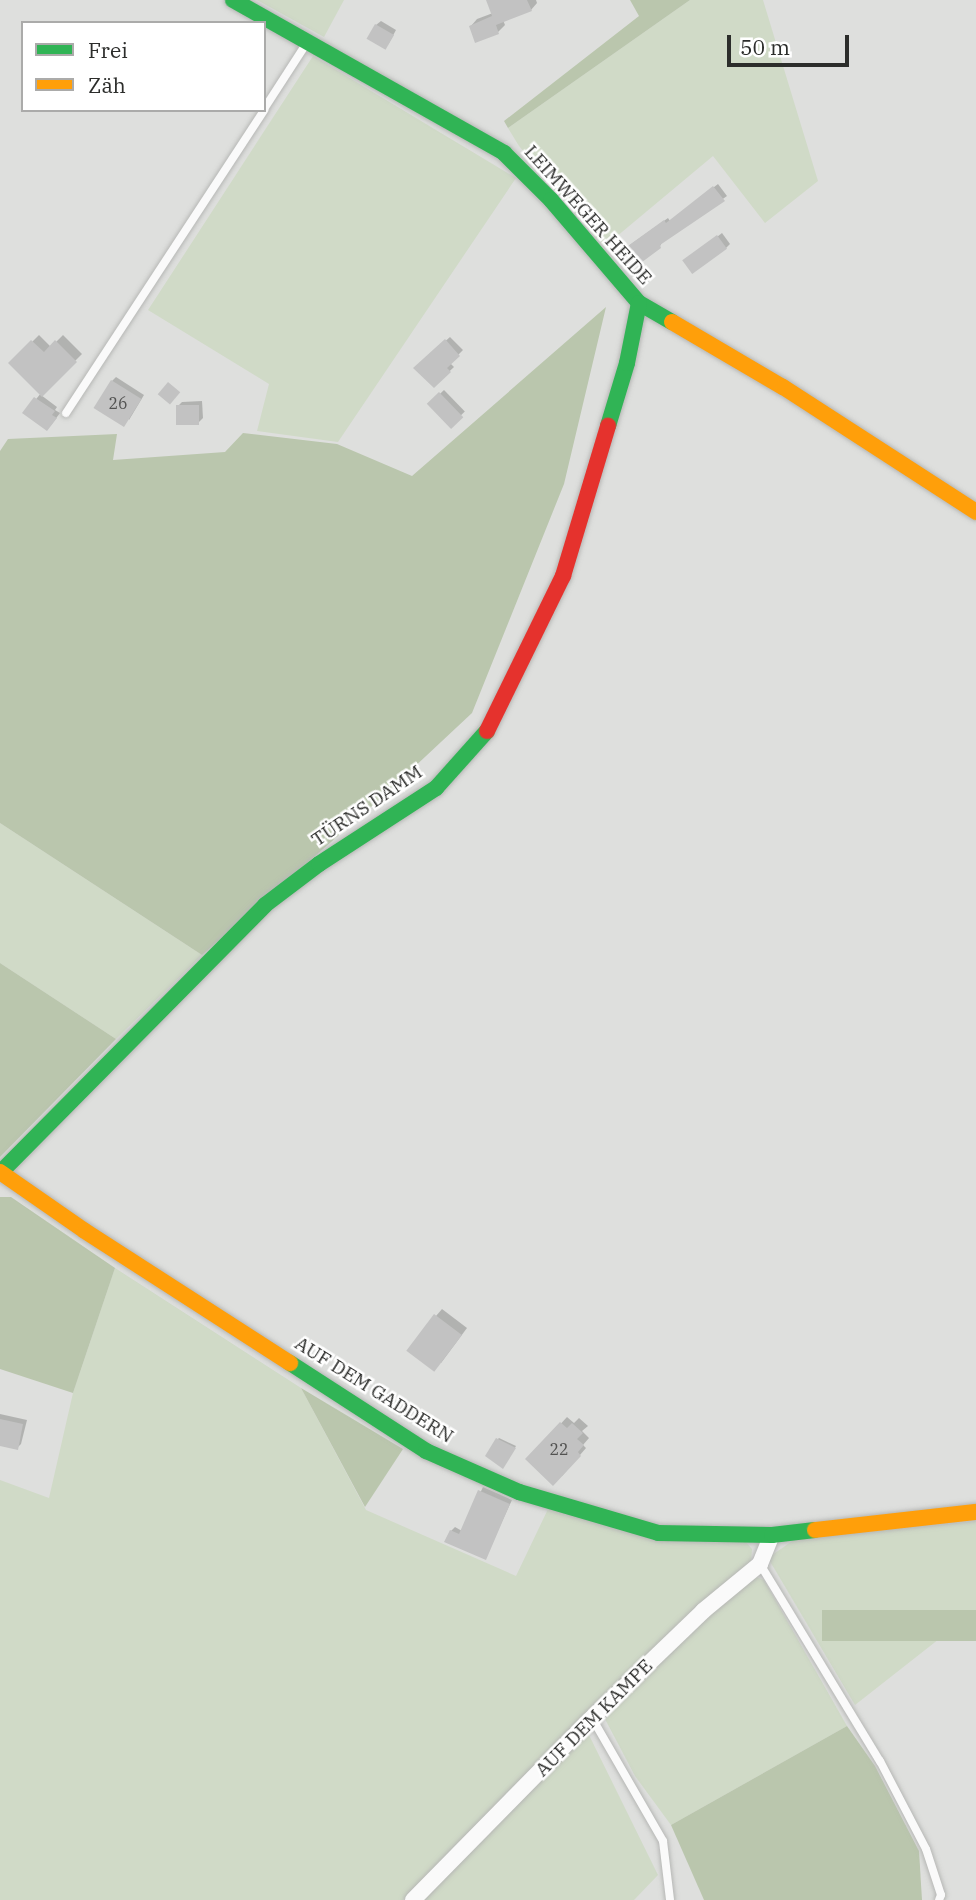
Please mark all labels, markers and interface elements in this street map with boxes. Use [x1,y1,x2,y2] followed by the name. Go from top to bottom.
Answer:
[21,21,266,112] legend
[731,21,853,65] scale bar
[740,33,790,61] text: 50 m
[88,36,128,64] text: Frei
[88,71,126,99] text: Zäh
[519,141,657,289] street label: LEIMWEGER HEIDE
[108,393,128,413] house number: 26
[307,761,427,851] street label: TÜRNS DAMM
[291,1332,457,1448] street label: AUF DEM GADDERN
[549,1439,569,1459] house number: 22
[531,1655,657,1781] street label: AUF DEM KAMPE

